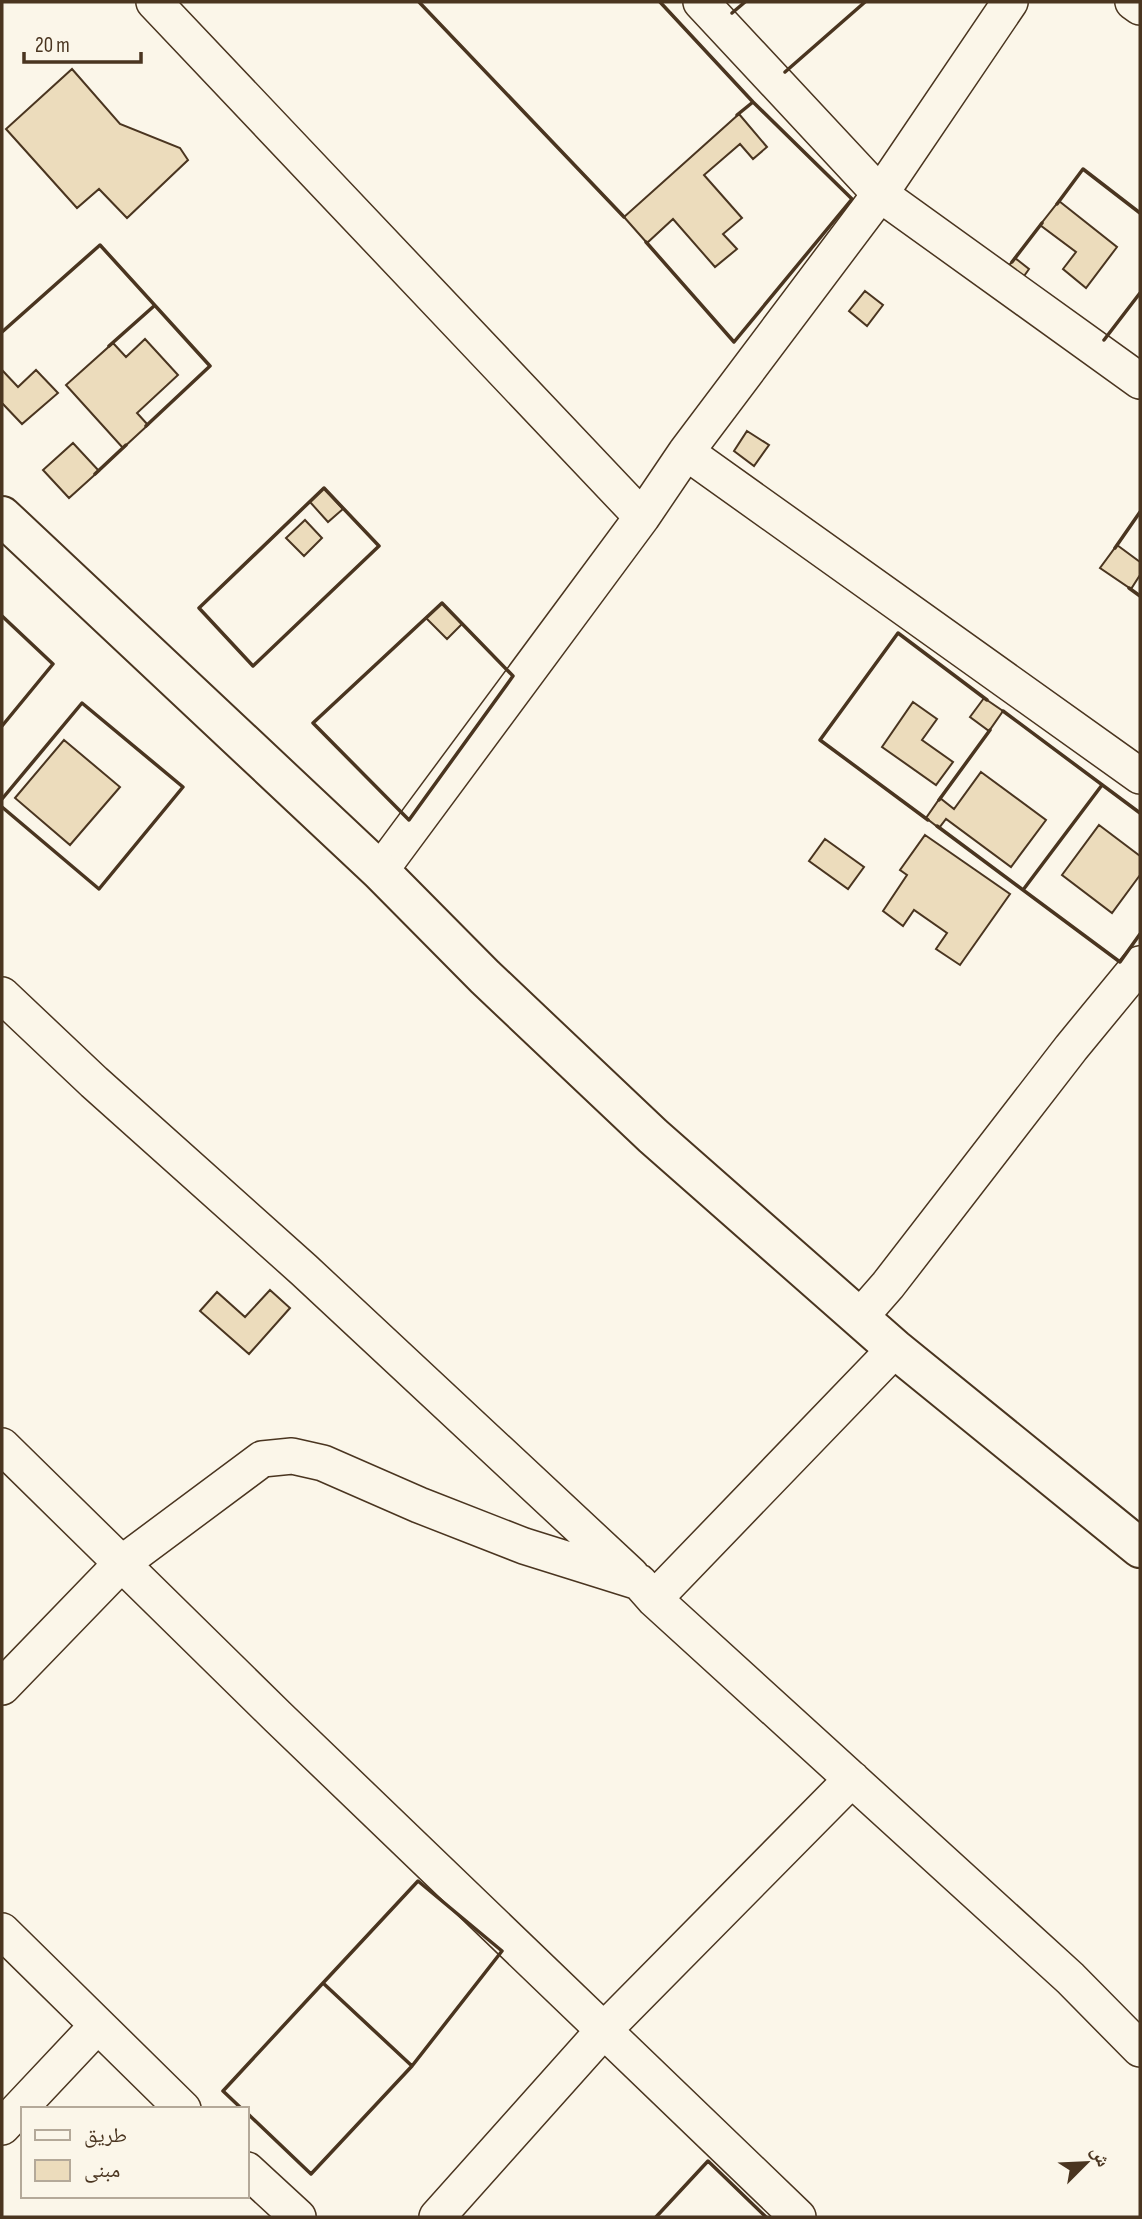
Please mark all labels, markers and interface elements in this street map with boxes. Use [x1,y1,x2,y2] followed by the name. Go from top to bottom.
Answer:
[24,21,142,65] scale bar
[35,33,70,58] text: 20 m
[21,2107,248,2198] legend
[84,2123,127,2148] text: طريق
[1051,2128,1121,2198] north arrow
[1086,2143,1115,2171] text: ش
[84,2158,120,2183] text: مبنى

